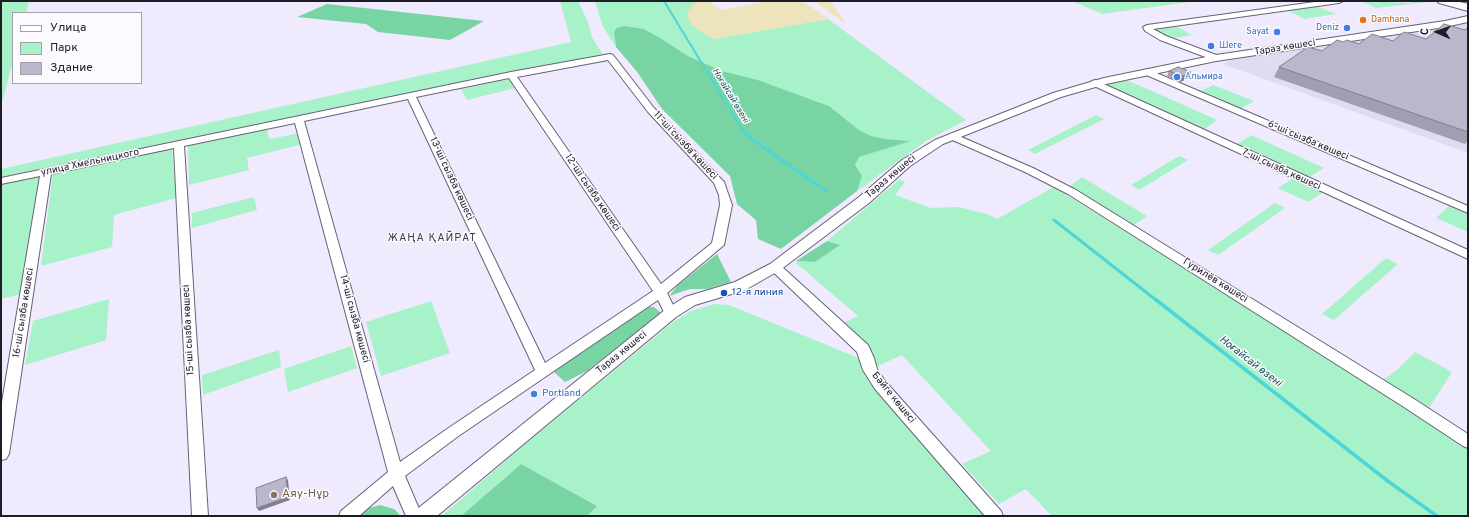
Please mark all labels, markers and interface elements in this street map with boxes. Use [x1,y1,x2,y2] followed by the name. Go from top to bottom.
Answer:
[12,12,142,84] legend
[1417,12,1457,52] north arrow
[1358,15,1368,25] marker: Damhana
[1371,15,1409,25] place label: Damhana
[50,20,86,36] text: Улица
[1316,23,1339,33] place label: Deniz
[1342,23,1352,33] marker: Deniz
[1246,27,1269,37] place label: Sayat
[1272,27,1282,37] marker: Sayat
[1418,28,1432,35] text: С
[1254,37,1316,59] street label: Тараз көшесі
[50,40,78,56] text: Парк
[1206,41,1216,51] marker: Шеге
[1219,41,1242,51] place label: Шеге
[50,60,93,76] text: Здание
[709,67,751,125] water label: Ноғайсай өзені
[1172,72,1182,82] marker: Альмира
[1185,72,1223,82] place label: Альмира
[650,109,720,183] street label: 11-ші сызба көшесі
[1266,119,1350,163] street label: 6-ші сызба көшесі
[426,135,476,223] street label: 13-ші сызба көшесі
[1240,146,1322,194] street label: 7-ші сызба көшесі
[40,147,140,179] street label: улица Хмельницкого
[562,152,622,234] street label: 12-ші сызба көшесі
[864,153,918,201] street label: Тараз көшесі
[387,232,477,246] district label: ЖАҢА ҚАЙРАТ
[1180,256,1250,306] street label: Гурилёв көшесі
[11,267,37,359] street label: 16-ші сызба көшесі
[336,274,372,364] street label: 14-ші сызба көшесі
[181,284,197,376] street label: 15-ші сызба көшесі
[732,287,783,299] place label: 12-я линия
[719,288,729,298] marker: 12-я линия
[594,329,650,377] street label: Тараз көшесі
[1216,333,1284,391] water label: Ноғайсай өзені
[869,370,917,426] street label: Бәйге көшесі
[542,388,581,400] place label: Portland
[529,389,539,399] marker: Portland
[282,488,329,502] place label: Аяу-Нұр
[269,490,279,500] marker: Аяу-Нұр

